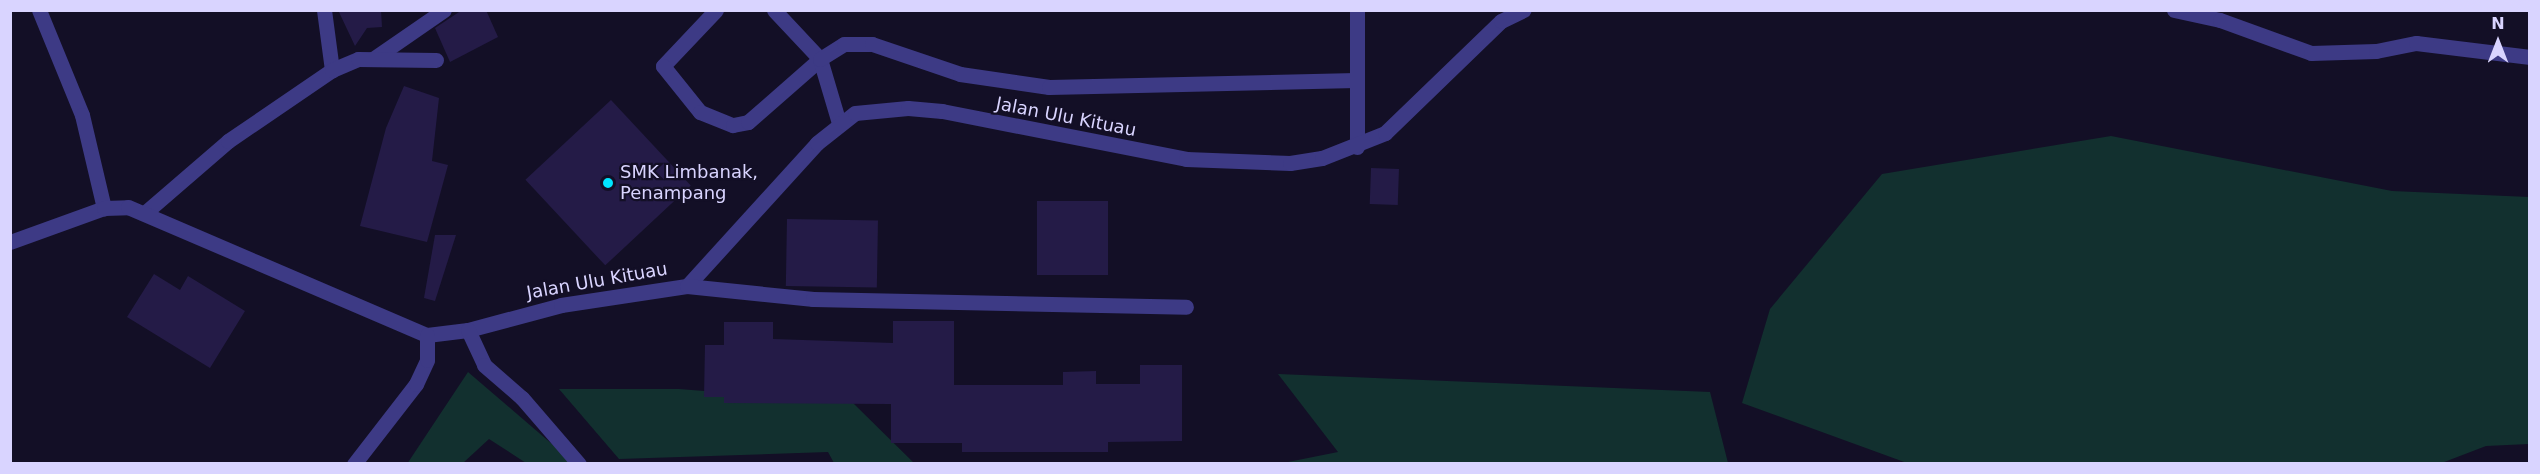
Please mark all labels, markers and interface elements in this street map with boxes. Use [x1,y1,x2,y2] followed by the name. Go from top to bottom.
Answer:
[2468,12,2528,72] north arrow
[2491,14,2505,33] text: N
[994,93,1138,141] street label: Jalan Ulu Kituau
[620,162,758,204] place label: SMK Limbanak, Penampang
[601,176,615,190] marker: SMK Limbanak, Penampang
[525,258,669,304] street label: Jalan Ulu Kituau

